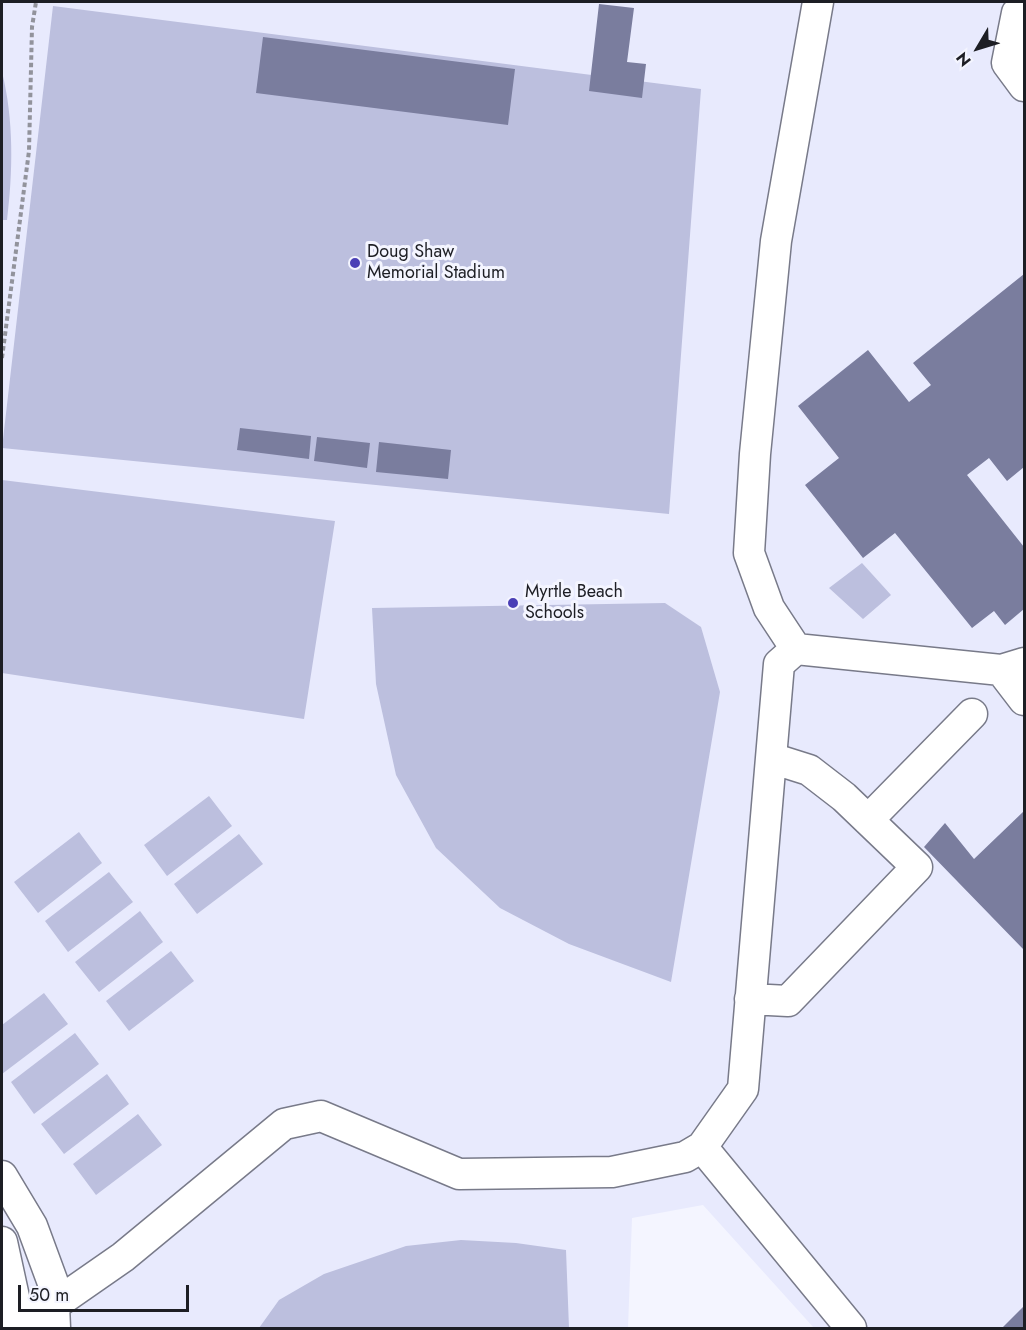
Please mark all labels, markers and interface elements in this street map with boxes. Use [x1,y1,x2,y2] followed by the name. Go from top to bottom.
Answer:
[948,18,1008,78] north arrow
[950,47,976,71] text: N
[367,242,505,284] place label: Doug Shaw Memorial Stadium
[348,256,362,270] marker: Doug Shaw Memorial Stadium
[525,582,623,624] place label: Myrtle Beach Schools
[506,596,520,610] marker: Myrtle Beach Schools
[21,1273,192,1311] scale bar
[29,1282,69,1308] text: 50 m

